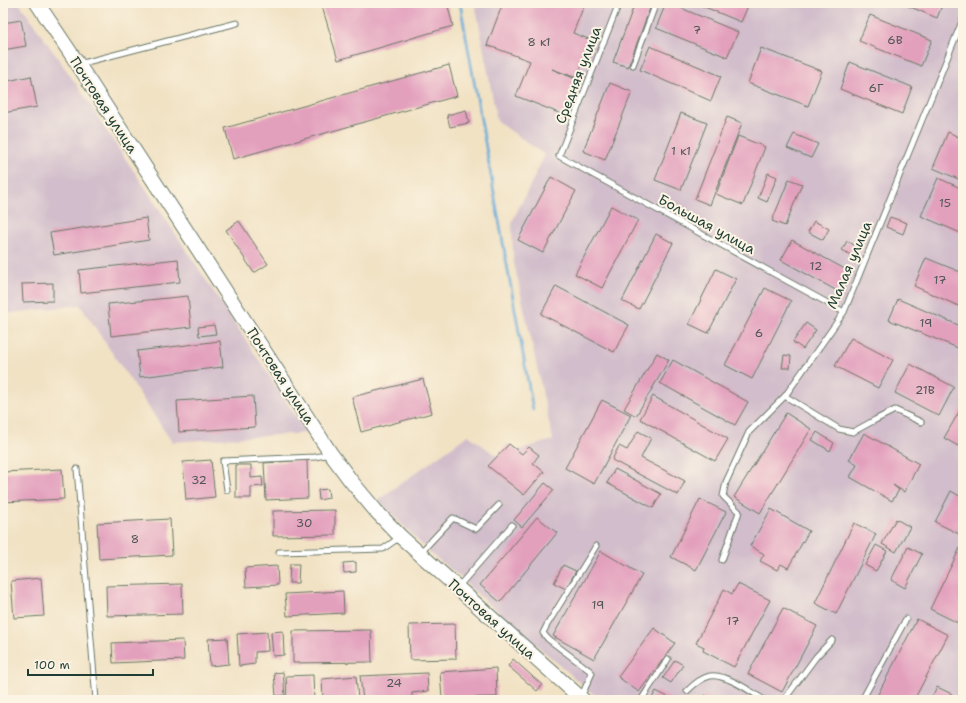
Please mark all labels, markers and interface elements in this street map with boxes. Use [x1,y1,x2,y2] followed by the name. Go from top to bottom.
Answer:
[693,22,701,38] house number: 7
[551,23,605,126] street label: Средняя улица
[887,32,903,48] house number: 6В
[527,34,551,50] house number: 8 к1
[66,53,142,157] street label: Почтовая улица
[869,80,884,96] house number: 6Г
[671,143,691,159] house number: 1 к1
[655,190,759,258] street label: Большая улица
[939,195,951,211] house number: 15
[822,218,876,312] street label: Малая улица
[810,258,822,274] house number: 12
[934,272,946,288] house number: 17
[920,315,932,331] house number: 19
[243,324,319,428] street label: Почтовая улица
[755,325,763,341] house number: 6
[915,382,935,398] house number: 21В
[191,472,207,488] house number: 32
[296,515,312,531] house number: 30
[131,531,139,547] house number: 8
[445,575,540,663] street label: Почтовая улица
[592,597,604,613] house number: 19
[727,613,739,629] house number: 17
[28,651,153,677] scale bar
[34,657,70,673] text: 100 m
[386,675,402,691] house number: 24

